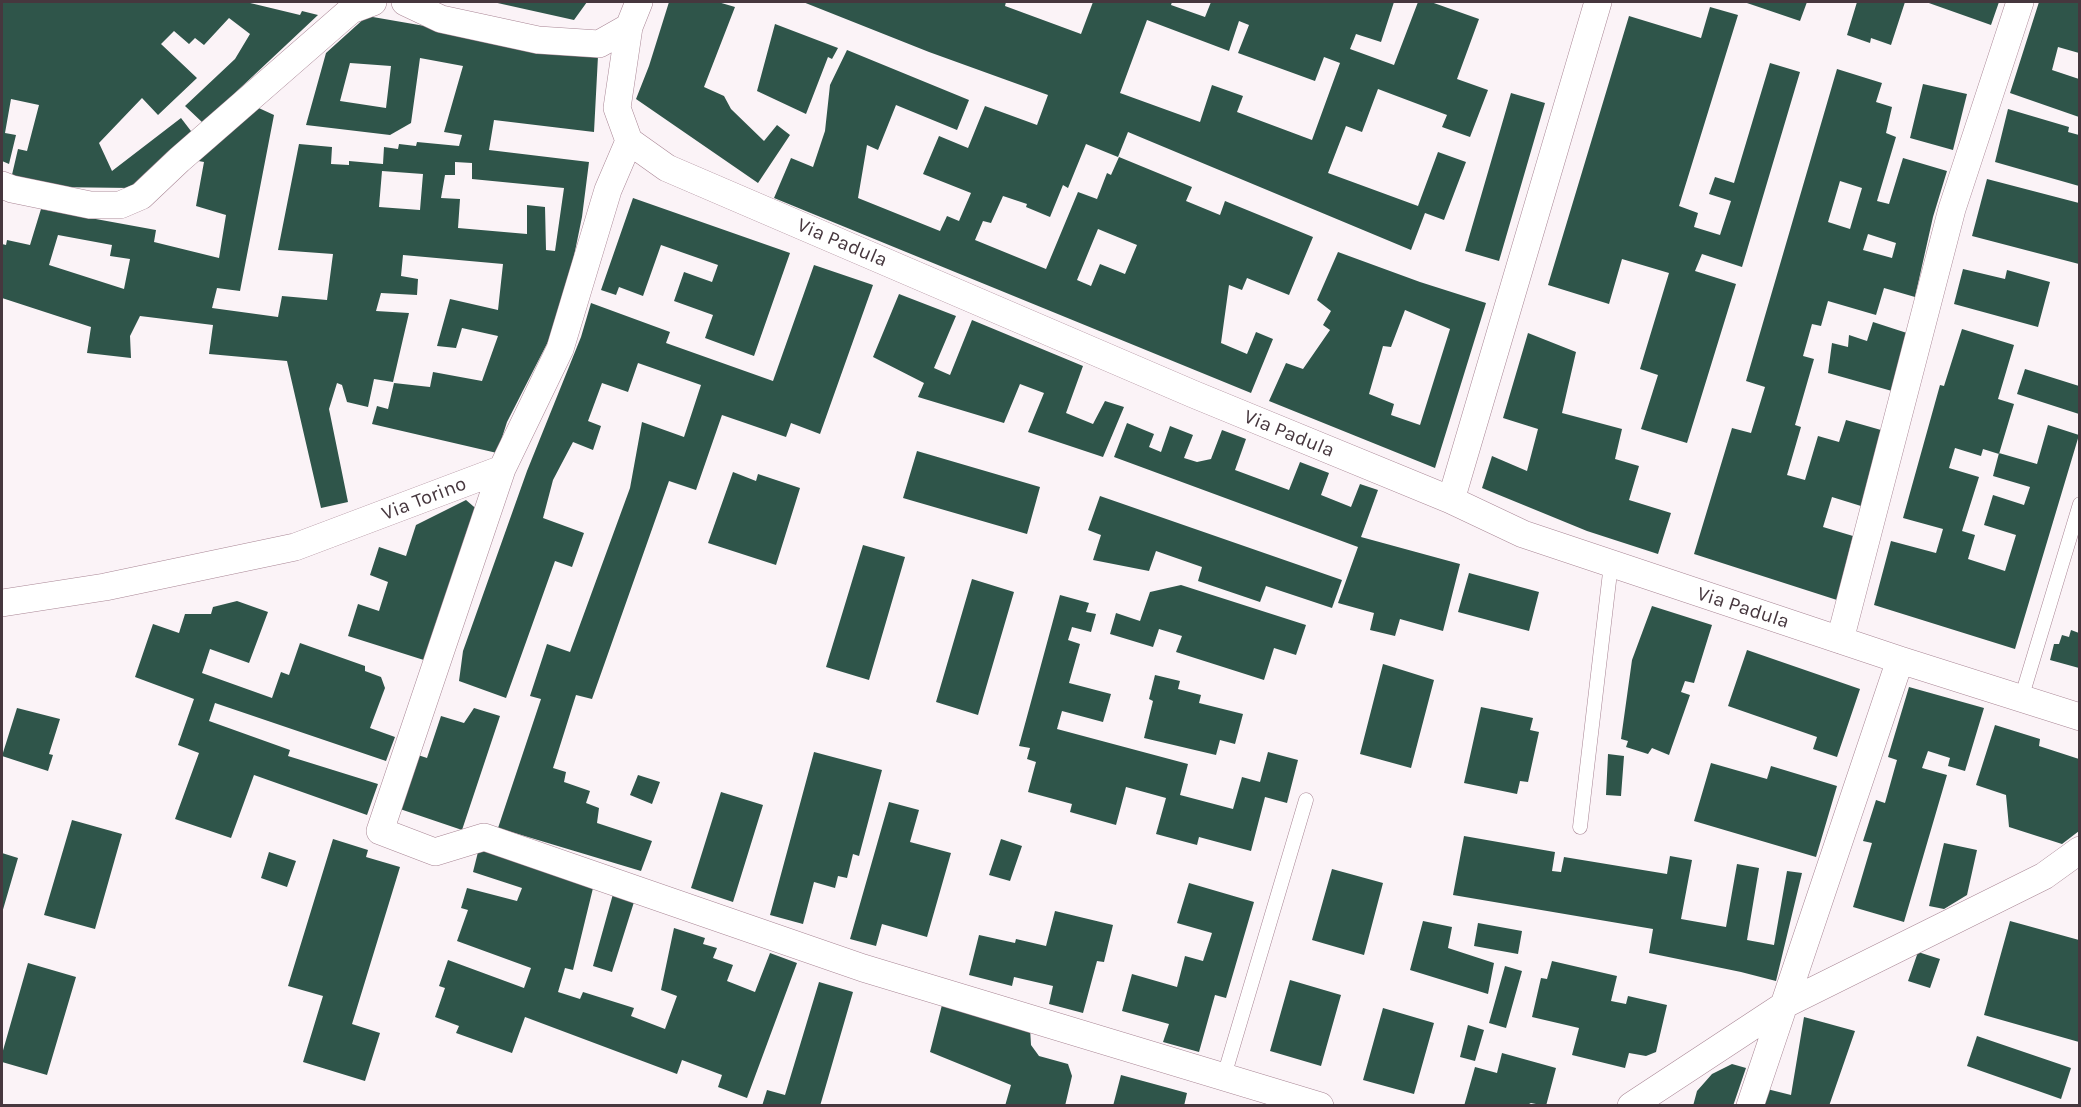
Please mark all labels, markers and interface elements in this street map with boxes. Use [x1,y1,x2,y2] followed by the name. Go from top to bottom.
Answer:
[793,213,891,273] street label: Via Padula
[1240,405,1338,463] street label: Via Padula
[378,472,470,526] street label: Via Torino
[1694,582,1792,634] street label: Via Padula

